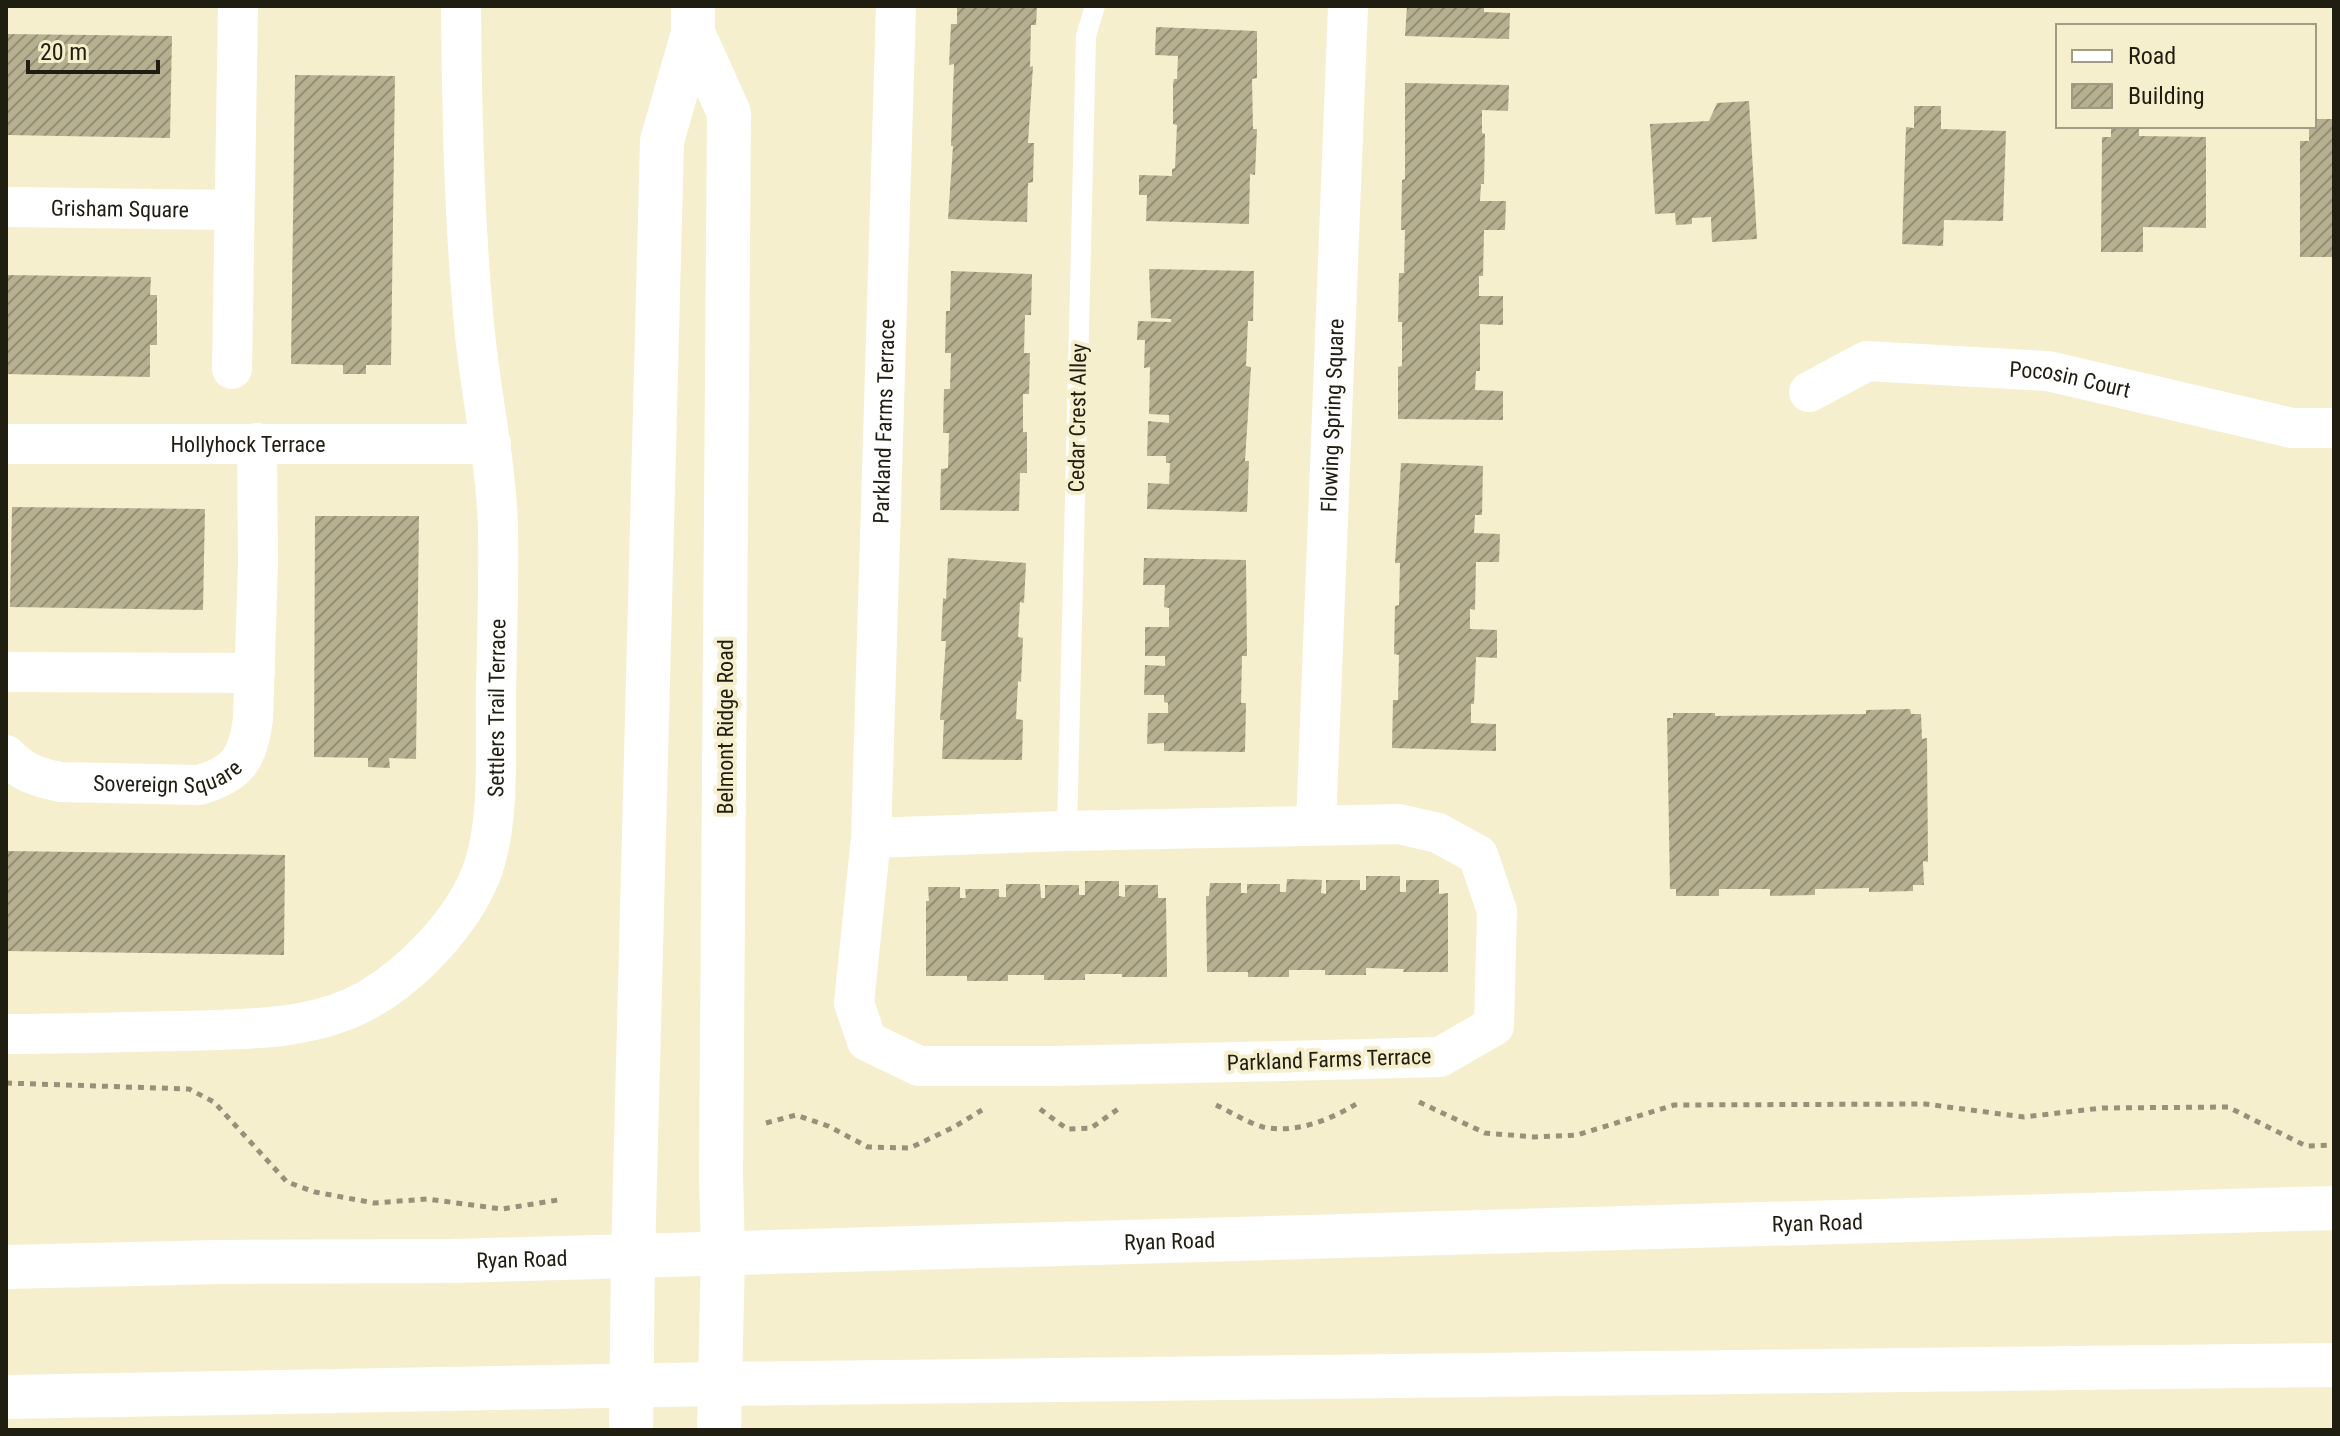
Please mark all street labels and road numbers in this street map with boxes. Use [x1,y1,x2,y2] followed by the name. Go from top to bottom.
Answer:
[51,196,189,222] street label: Grisham Square
[1316,318,1349,513] street label: Flowing Spring Square
[868,319,900,524] street label: Parkland Farms Terrace
[1064,343,1091,493] street label: Cedar Crest Alley
[2009,357,2133,403] street label: Pocosin Court
[170,432,326,457] street label: Hollyhock Terrace
[483,618,511,798] street label: Settlers Trail Terrace
[713,639,738,815] street label: Belmont Ridge Road
[93,755,247,799] street label: Sovereign Square
[1226,1043,1432,1076] street label: Parkland Farms Terrace
[1771,1209,1863,1237] street label: Ryan Road
[1124,1228,1216,1255] street label: Ryan Road
[476,1246,568,1273] street label: Ryan Road

